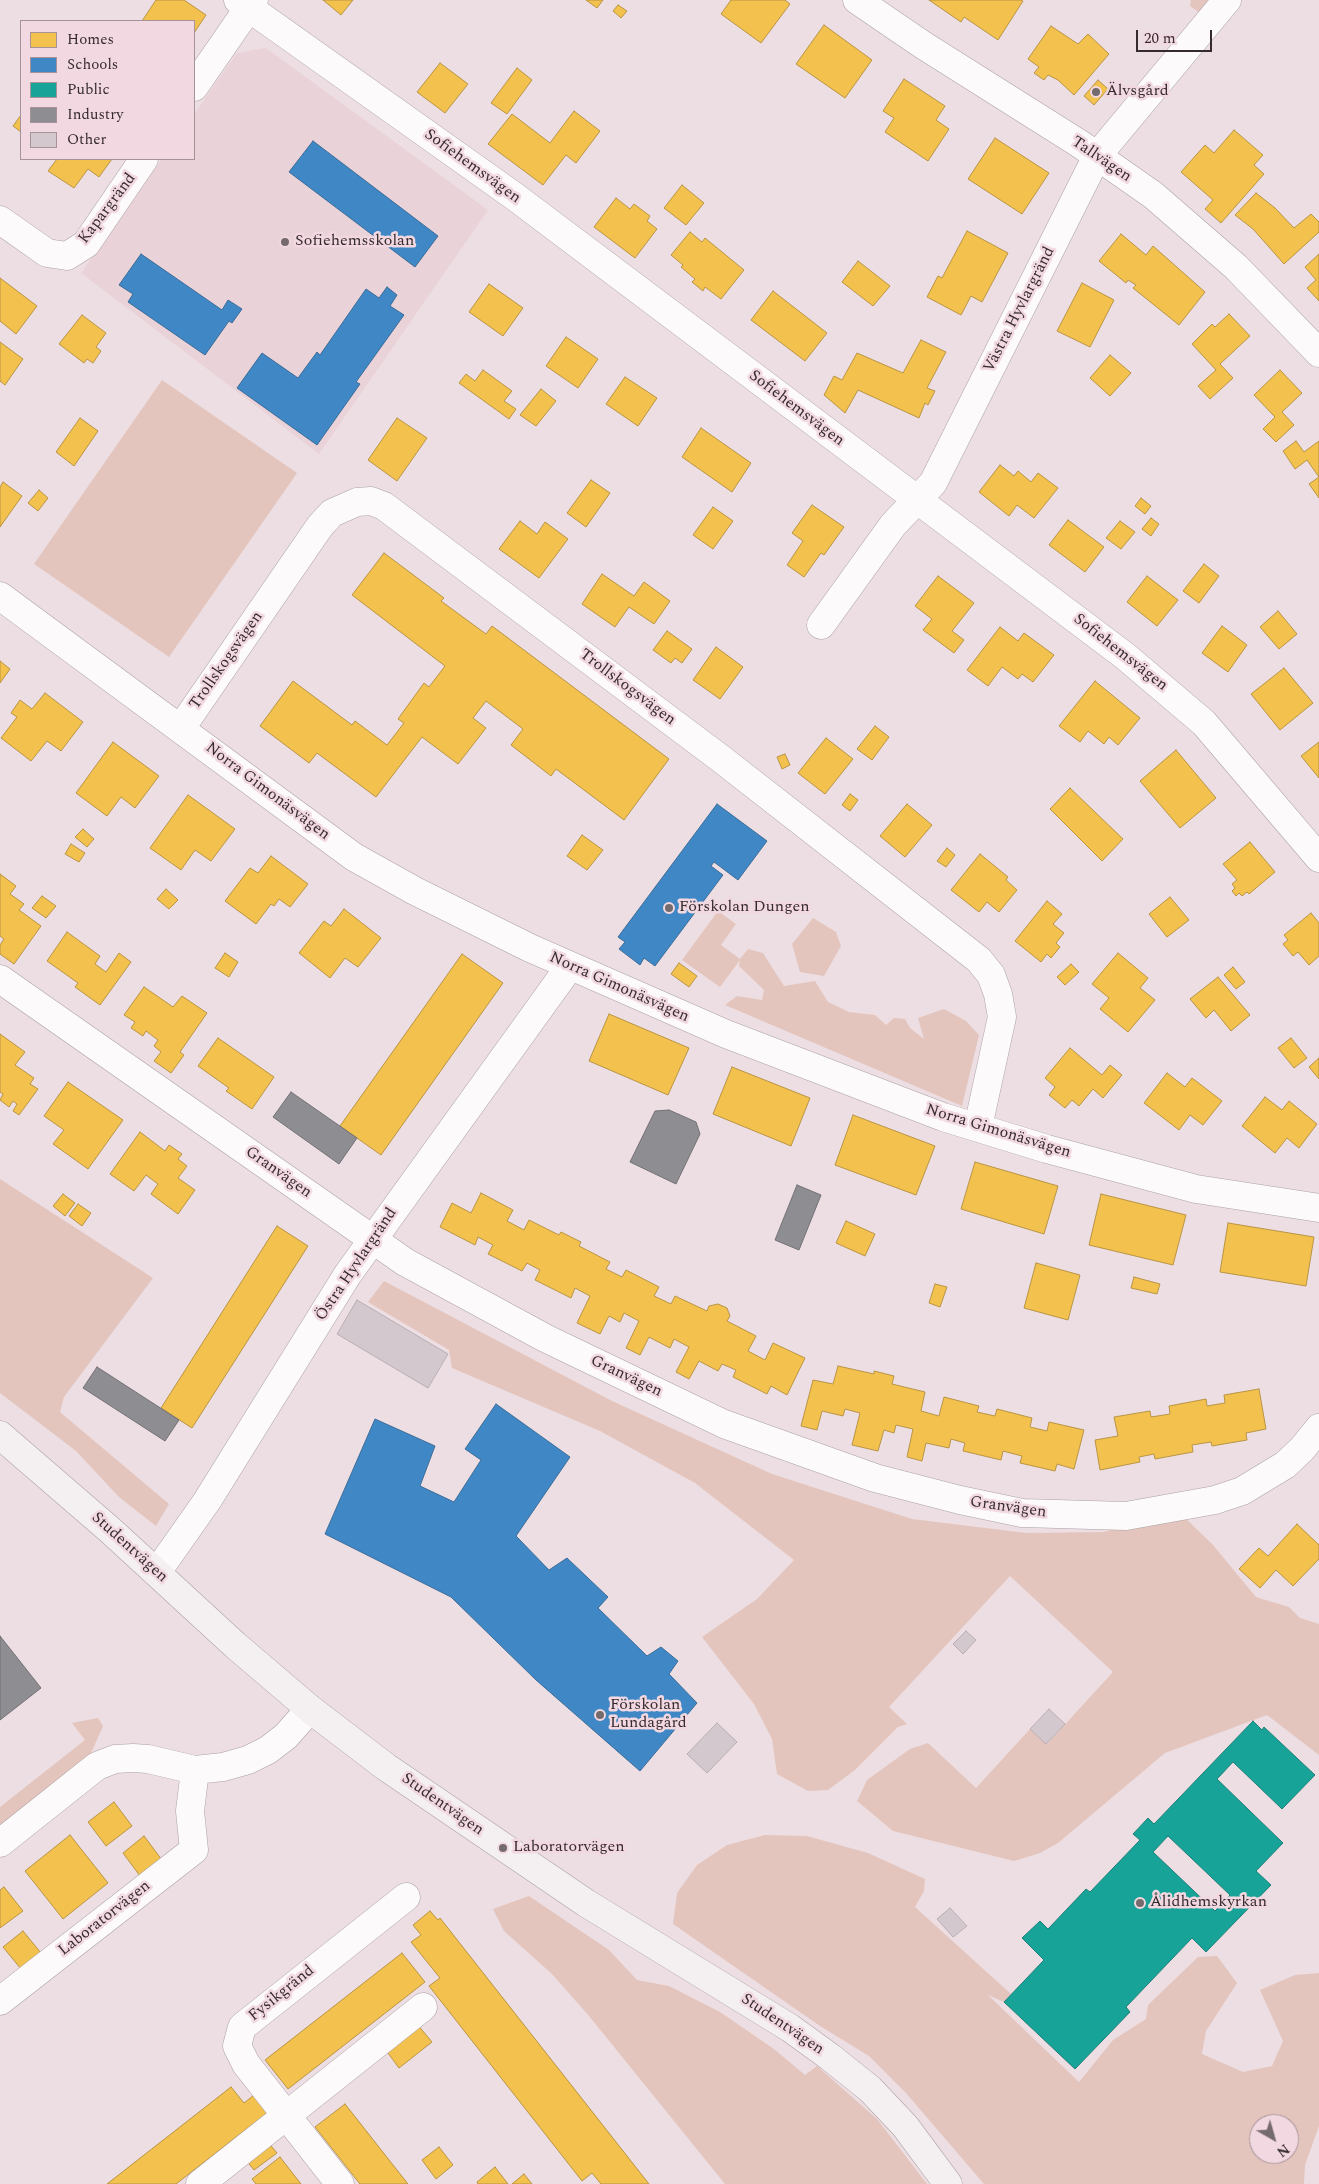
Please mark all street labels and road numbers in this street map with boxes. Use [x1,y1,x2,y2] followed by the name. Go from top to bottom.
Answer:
[420,126,524,208] street label: Sofiehemsvägen
[1067,133,1135,187] street label: Tallvägen
[75,170,141,248] street label: Kapargränd
[980,244,1060,376] street label: Västra Hyvlargränd
[745,367,847,451] street label: Sofiehemsvägen
[186,608,268,714] street label: Trollskogsvägen
[1069,610,1171,696] street label: Sofiehemsvägen
[575,646,679,730] street label: Trollskogsvägen
[201,739,333,845] street label: Norra Gimonäsvägen
[546,949,692,1027] street label: Norra Gimonäsvägen
[923,1101,1073,1163] street label: Norra Gimonäsvägen
[241,1143,315,1203] street label: Granvägen
[312,1205,402,1325] street label: Östra Hyvlargränd
[587,1352,665,1402] street label: Granvägen
[969,1493,1047,1523] street label: Granvägen
[87,1509,171,1587] street label: Studentvägen
[397,1770,487,1840] street label: Studentvägen
[55,1877,155,1961] street label: Laboratorvägen
[245,1962,319,2026] street label: Fysikgränd
[737,1990,827,2060] street label: Studentvägen

